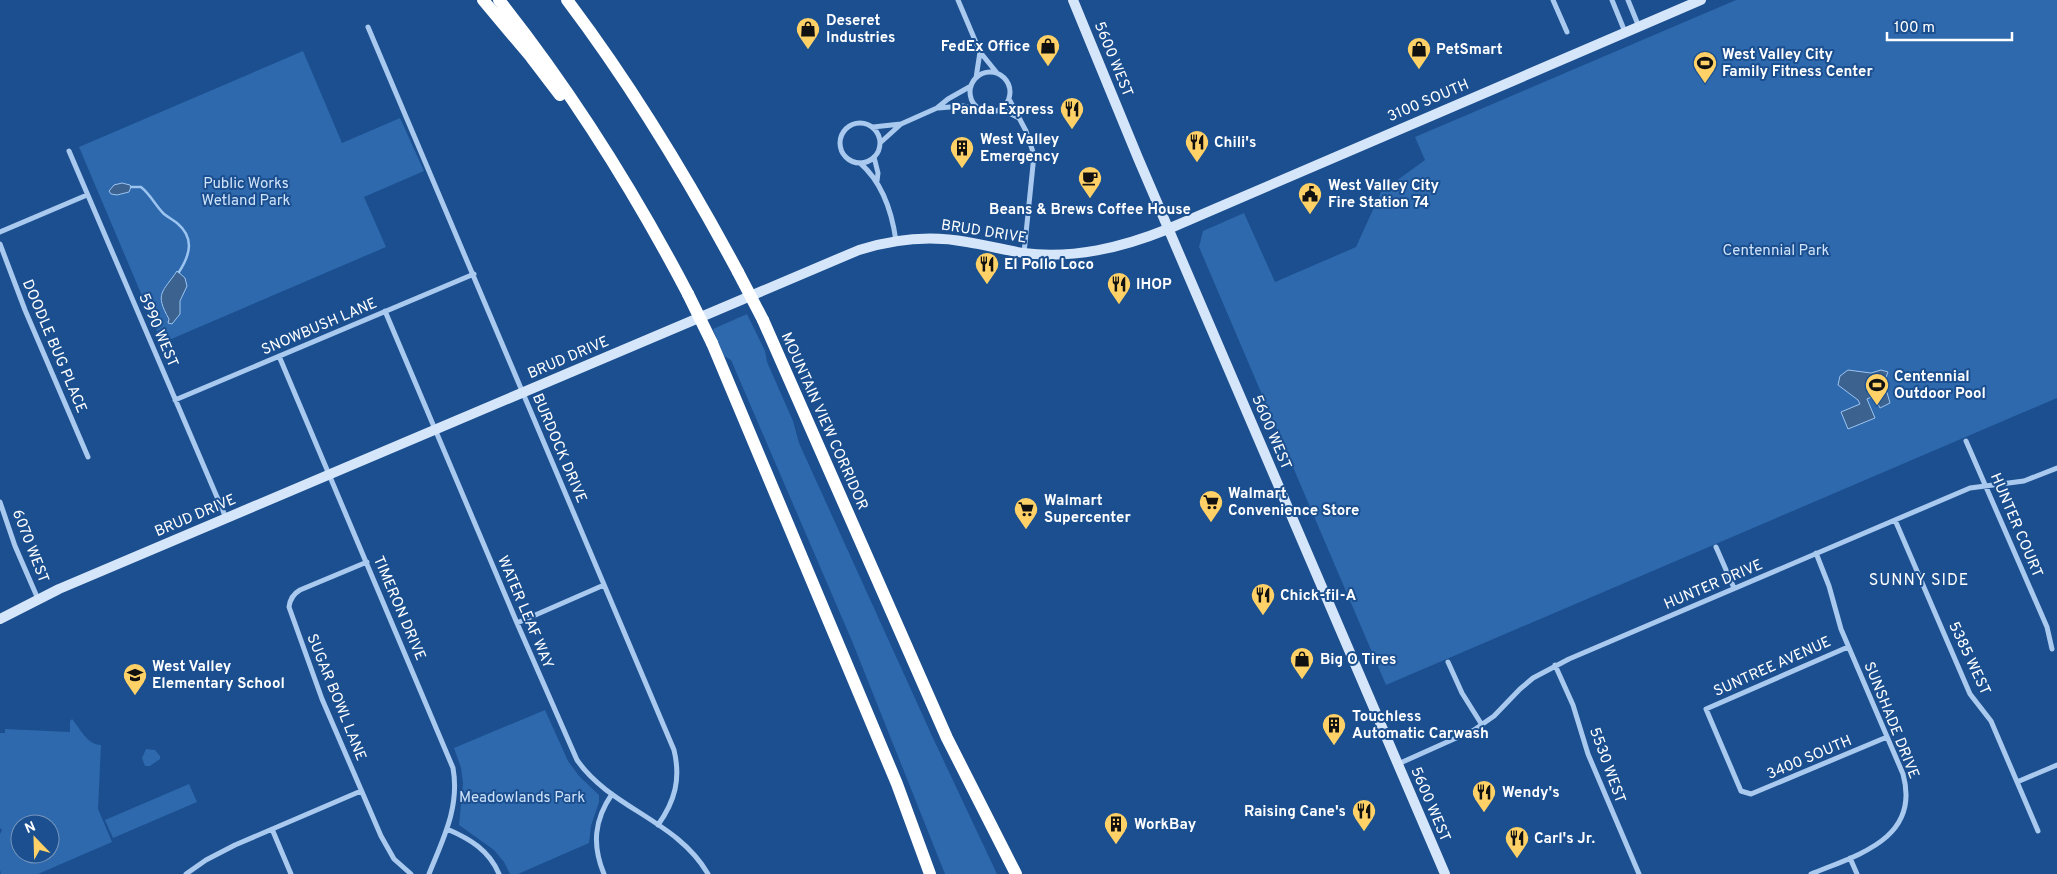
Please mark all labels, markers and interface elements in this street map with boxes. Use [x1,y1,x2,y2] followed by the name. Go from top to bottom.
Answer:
[1887,10,2012,42] scale bar
[826,12,895,48] place label: Deseret Industries
[795,16,821,50] shop icon: Deseret Industries
[1089,19,1136,100] street label: 5600 WEST
[1894,19,1935,38] text: 100 m
[1035,33,1061,67] shop icon: FedEx Office
[1406,36,1432,70] shop icon: PetSmart
[941,38,1030,57] place label: FedEx Office
[1436,41,1503,60] place label: PetSmart
[1722,46,1873,82] place label: West Valley City Family Fitness Center
[1692,50,1718,84] sports icon: West Valley City Family Fitness Center
[1385,76,1472,127] street label: 3100 SOUTH
[1059,96,1085,130] restaurant icon: Panda Express
[951,101,1054,120] place label: Panda Express
[1184,129,1210,163] restaurant icon: Chili's
[980,131,1060,167] place label: West Valley Emergency
[1214,134,1256,153] place label: Chili's
[949,135,975,169] building icon: West Valley Emergency
[1077,165,1103,199] cafe icon: Beans & Brews Coffee House
[201,175,291,211] park label: Public Works Wetland Park
[1328,177,1439,213] place label: West Valley City Fire Station 74
[1297,181,1323,215] public building icon: West Valley City Fire Station 74
[989,201,1191,220] place label: Beans & Brews Coffee House
[940,216,1028,249] street label: BRUD DRIVE
[1722,242,1830,261] park label: Centennial Park
[974,251,1000,285] restaurant icon: El Pollo Loco
[1004,256,1094,275] place label: El Pollo Loco
[1106,271,1132,305] restaurant icon: IHOP
[1136,276,1172,295] place label: IHOP
[17,277,90,416] street label: DOODLE BUG PLACE
[134,291,182,370] street label: 5990 WEST
[259,294,380,360] street label: SNOWBUSH LANE
[776,330,871,513] street label: MOUNTAIN VIEW CORRIDOR
[525,333,612,384] street label: BRUD DRIVE
[1894,368,1986,404] place label: Centennial Outdoor Pool
[1864,372,1890,406] sports icon: Centennial Outdoor Pool
[527,391,590,506] street label: BURDOCK DRIVE
[1246,392,1295,473] street label: 5600 WEST
[1985,470,2046,581] street label: HUNTER COURT
[1228,485,1359,521] place label: Walmart Convenience Store
[1198,489,1224,523] supermarket icon: Walmart Convenience Store
[152,491,239,542] street label: BRUD DRIVE
[1044,492,1131,528] place label: Walmart Supercenter
[1013,496,1039,530] supermarket icon: Walmart Supercenter
[7,507,52,586] street label: 6070 WEST
[492,553,557,672] street label: WATER LEAF WAY
[368,554,429,664] street label: TIMERON DRIVE
[1661,556,1766,615] street label: HUNTER DRIVE
[1869,571,1969,591] district label: SUNNY SIDE
[1250,582,1276,616] restaurant icon: Chick-fil-A
[1280,587,1356,606] place label: Chick-fil-A
[1943,619,1994,698] street label: 5385 WEST
[301,631,370,764] street label: SUGAR BOWL LANE
[1711,633,1834,702] street label: SUNTREE AVENUE
[1289,646,1315,680] shop icon: Big O Tires
[1320,651,1396,670] place label: Big O Tires
[152,658,285,694] place label: West Valley Elementary School
[1858,659,1923,782] street label: SUNSHADE DRIVE
[122,662,148,696] school or university icon: West Valley Elementary School
[1352,708,1489,744] place label: Touchless Automatic Carwash
[1321,712,1347,746] building icon: Touchless Automatic Carwash
[1584,725,1629,806] street label: 5530 WEST
[1764,732,1855,785] street label: 3400 SOUTH
[1405,764,1454,845] street label: 5600 WEST
[1471,779,1497,813] restaurant icon: Wendy's
[1502,784,1560,803] place label: Wendy's
[459,789,585,808] park label: Meadowlands Park
[1351,798,1377,832] restaurant icon: Raising Cane's
[1244,803,1346,822] place label: Raising Cane's
[1103,811,1129,845] building icon: WorkBay
[10,814,60,864] north arrow
[1134,816,1197,835] place label: WorkBay
[23,819,38,838] text: N
[1504,825,1530,859] restaurant icon: Carl's Jr.
[1534,830,1596,849] place label: Carl's Jr.

